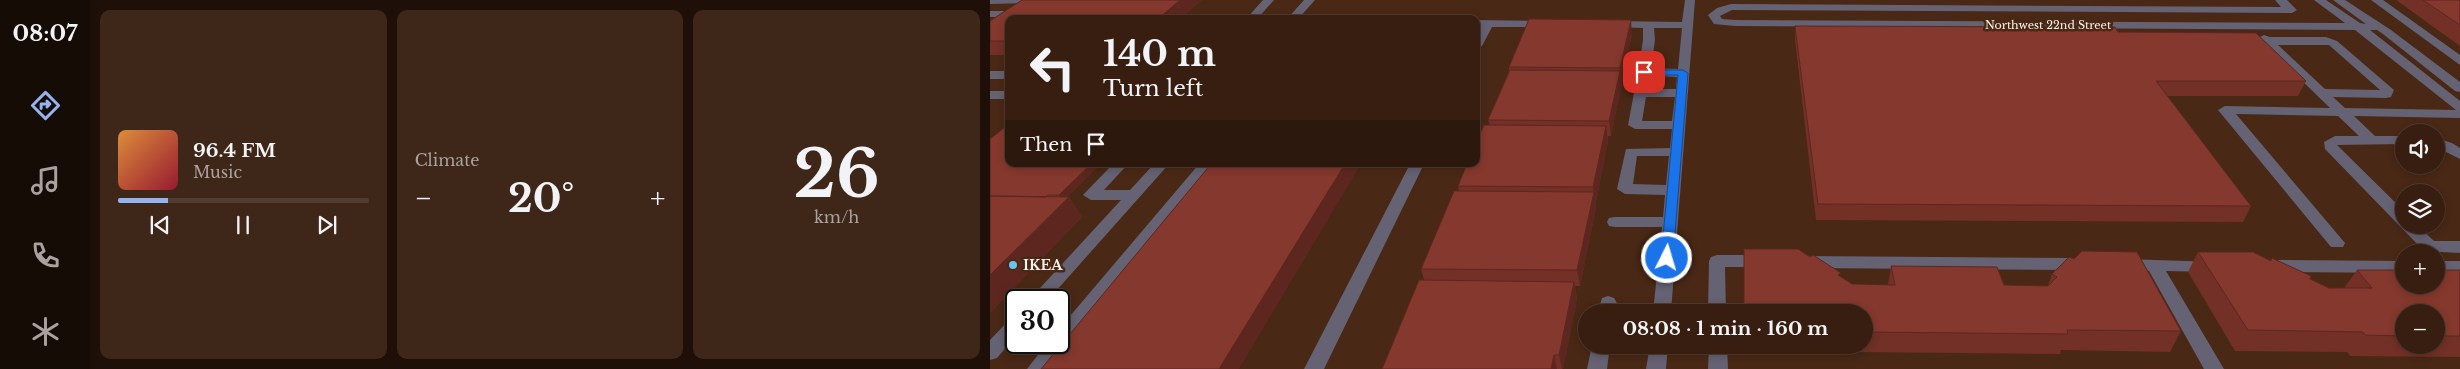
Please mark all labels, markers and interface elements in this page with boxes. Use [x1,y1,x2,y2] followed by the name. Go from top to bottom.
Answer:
[1985,18,2112,32] street label: Northwest 22nd Street
[13,20,77,47] text: 08:07
[1103,32,1216,75] text: 140 m
[1020,35,1085,100] icon: left
[1623,51,1665,93] pin
[1630,58,1658,86] icon: arrive
[1103,75,1203,102] text: Turn left
[28,88,63,123] icon: directions
[2395,124,2445,354] map controls
[2395,124,2445,174] button: sound
[1082,130,1110,158] icon: arrive
[1020,133,1072,156] text: Then
[794,134,880,215] text: 26
[193,139,276,162] text: 96.4 FM
[415,150,479,170] text: Climate
[193,162,242,182] text: Music
[28,163,63,198] icon: music
[508,175,574,222] text: 20°
[415,181,432,216] text: −
[650,181,665,216] text: +
[2395,184,2445,234] button: layers
[814,207,859,227] text: km/h
[146,211,174,239] icon: previous
[229,211,257,239] icon: pause
[313,211,341,239] icon: next
[1640,231,1692,283] position arrow
[28,238,63,273] icon: phone
[2395,244,2445,294] button: +
[1023,256,1063,274] place label: IKEA
[1007,259,1019,271] marker: IKEA
[1005,289,1070,354] speed limit sign: 30
[2395,304,2445,354] button: −
[28,314,63,349] icon: climate
[1623,317,1828,340] text: 08:08 · 1 min · 160 m

